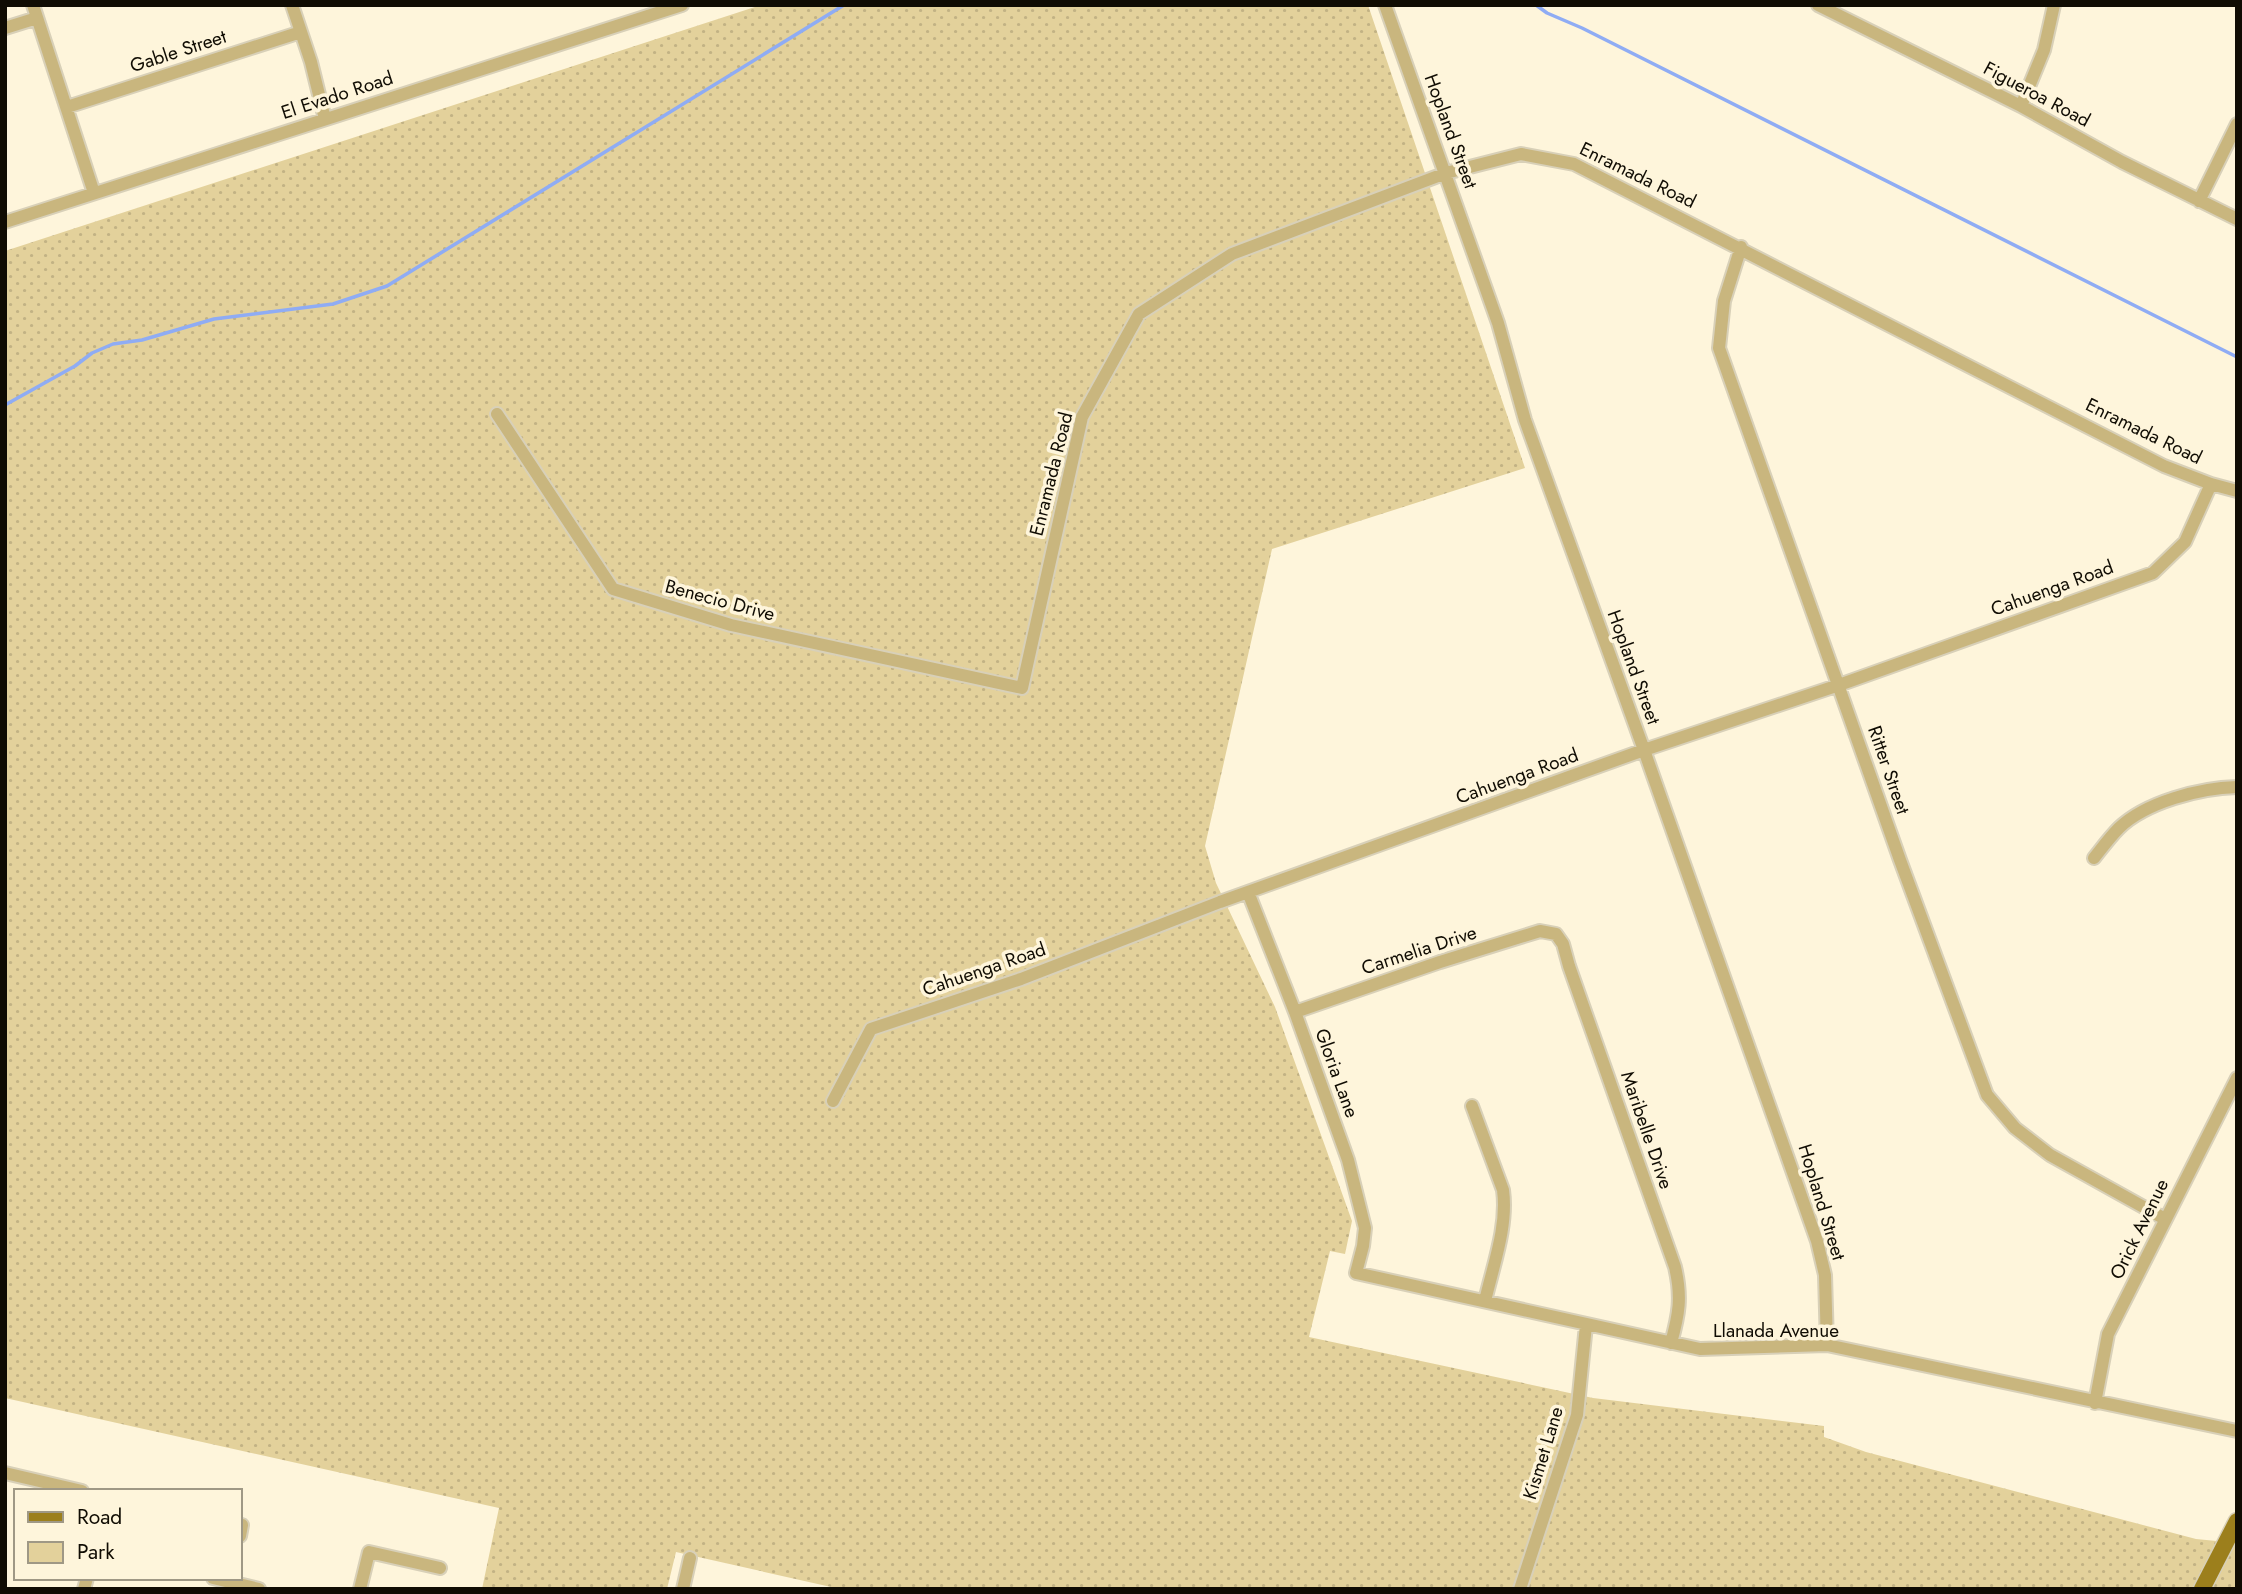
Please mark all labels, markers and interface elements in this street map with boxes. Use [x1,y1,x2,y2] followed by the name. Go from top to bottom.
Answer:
[126,23,230,79] street label: Gable Street
[1979,55,2095,133] street label: Figueroa Road
[277,64,397,126] street label: El Evado Road
[1418,70,1484,192] street label: Hopland Street
[1575,135,1701,215] street label: Enramada Road
[2081,391,2207,471] street label: Enramada Road
[1023,409,1079,539] street label: Enramada Road
[1987,553,2117,623] street label: Cahuenga Road
[662,572,778,628] street label: Benecio Drive
[1601,606,1667,728] street label: Hopland Street
[1861,722,1917,818] street label: Ritter Street
[1452,741,1582,811] street label: Cahuenga Road
[1358,919,1480,981] street label: Carmelia Drive
[919,935,1049,1003] street label: Cahuenga Road
[1308,1025,1366,1122] street label: Gloria Lane
[1614,1067,1680,1193] street label: Maribelle Drive
[1792,1141,1853,1264] street label: Hopland Street
[2103,1174,2175,1284] street label: Orick Avenue
[1713,1317,1839,1344] street label: Llanada Avenue
[1516,1403,1570,1503] street label: Kismet Lane
[14,1489,242,1580] legend
[77,1502,122,1532] text: Road
[77,1537,115,1567] text: Park

